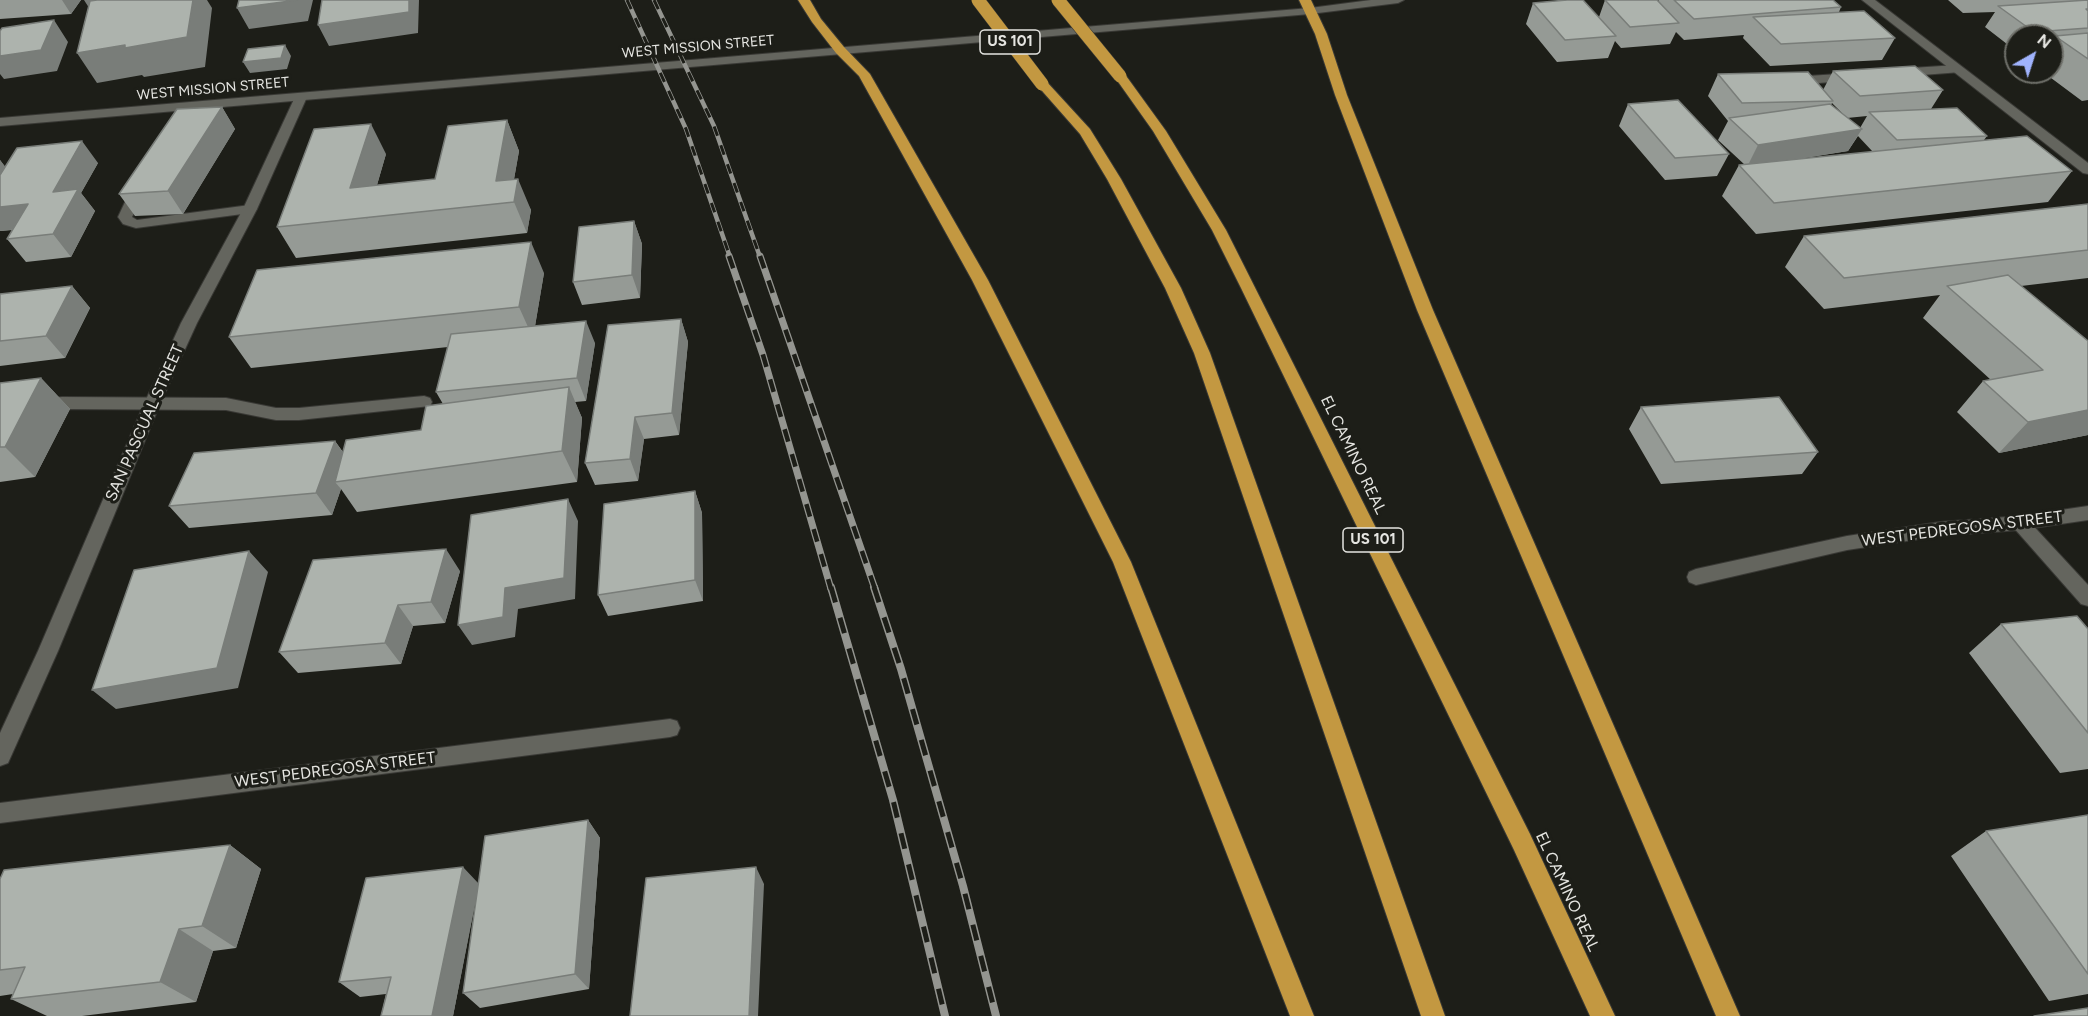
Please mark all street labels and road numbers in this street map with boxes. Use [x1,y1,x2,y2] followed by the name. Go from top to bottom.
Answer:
[980,30,1040,54] road number: US 101
[621,32,775,62] street label: WEST MISSION STREET
[136,74,290,104] street label: WEST MISSION STREET
[102,342,188,504] street label: SAN PASCUAL STREET
[1316,393,1390,517] street label: EL CAMINO REAL
[1860,507,2064,551] street label: WEST PEDREGOSA STREET
[1343,528,1403,552] road number: US 101
[233,748,437,792] street label: WEST PEDREGOSA STREET
[1531,829,1603,955] street label: EL CAMINO REAL

